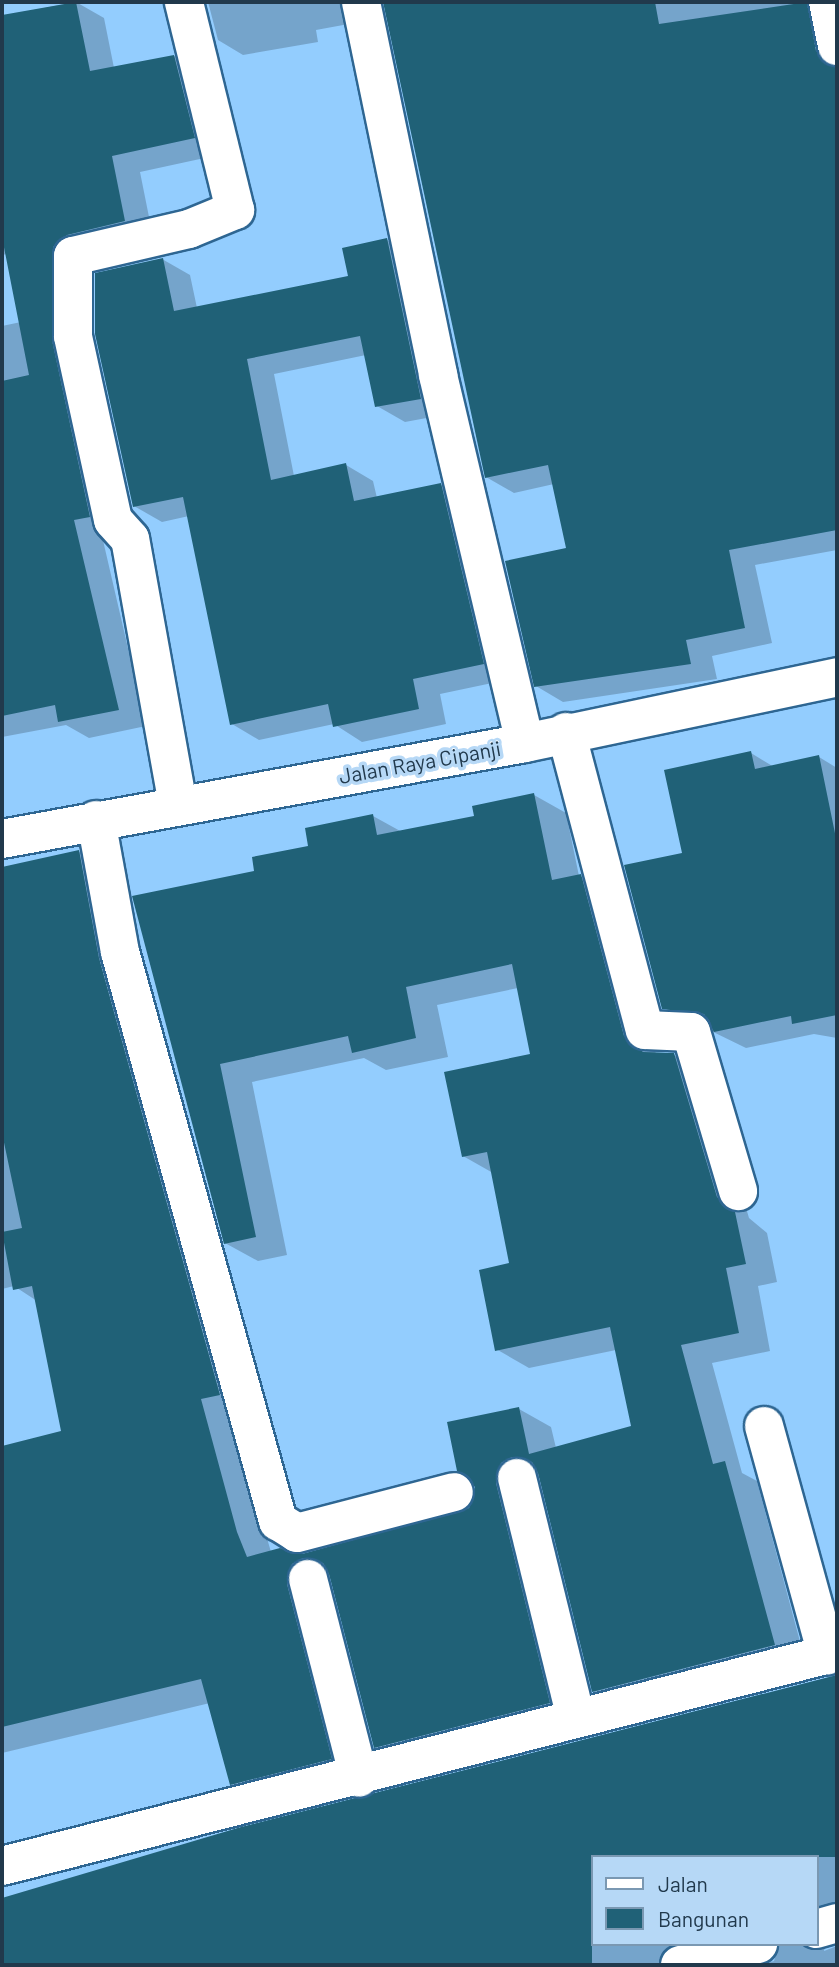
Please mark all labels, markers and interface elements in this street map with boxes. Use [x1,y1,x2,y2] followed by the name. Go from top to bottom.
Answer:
[337,735,503,789] street label: Jalan Raya Cipanji
[590,1855,818,1946] legend
[658,1871,708,1896] text: Jalan
[658,1906,749,1931] text: Bangunan

